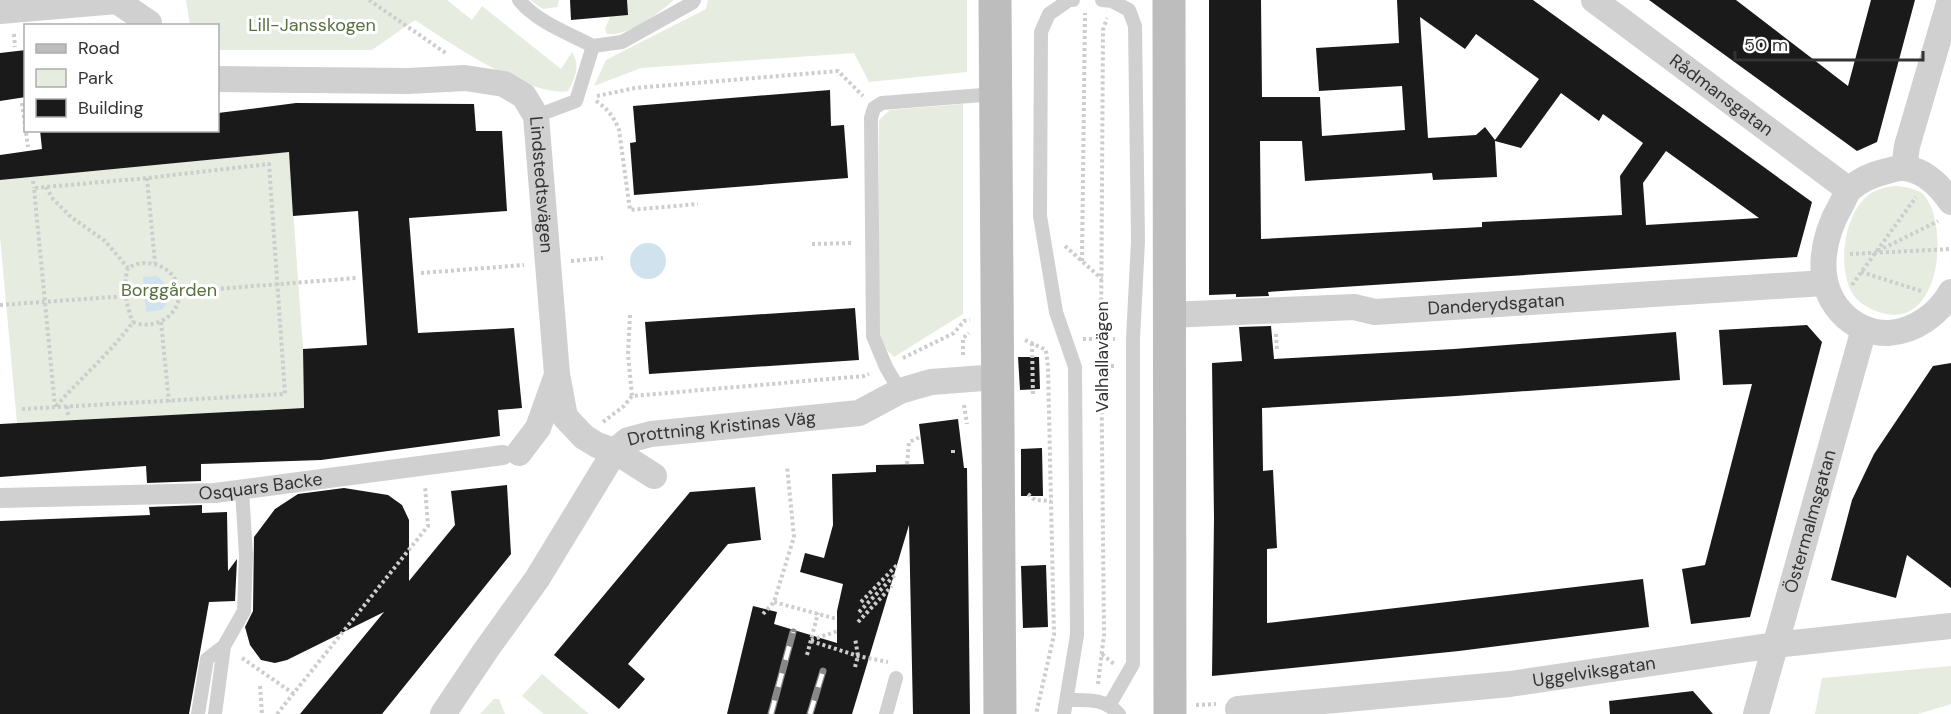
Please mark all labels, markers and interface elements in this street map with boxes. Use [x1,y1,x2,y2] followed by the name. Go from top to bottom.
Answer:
[248,13,376,37] park label: Lill-Jansskogen
[24,24,219,132] legend
[1735,24,1922,62] scale bar
[1744,33,1788,57] text: 50 m
[78,36,120,60] text: Road
[1665,48,1778,142] street label: Rådmansgatan
[78,66,114,90] text: Park
[78,96,143,120] text: Building
[524,115,559,254] street label: Lindstedtsvägen
[121,278,217,302] park label: Borggården
[1427,288,1565,321] street label: Danderydsgatan
[1090,301,1114,413] street label: Valhallavägen
[625,405,817,452] street label: Drottning Kristinas Väg
[1778,447,1842,596] street label: Östermalmsgatan
[198,467,324,505] street label: Osquars Backe
[1531,651,1657,693] street label: Uggelviksgatan

